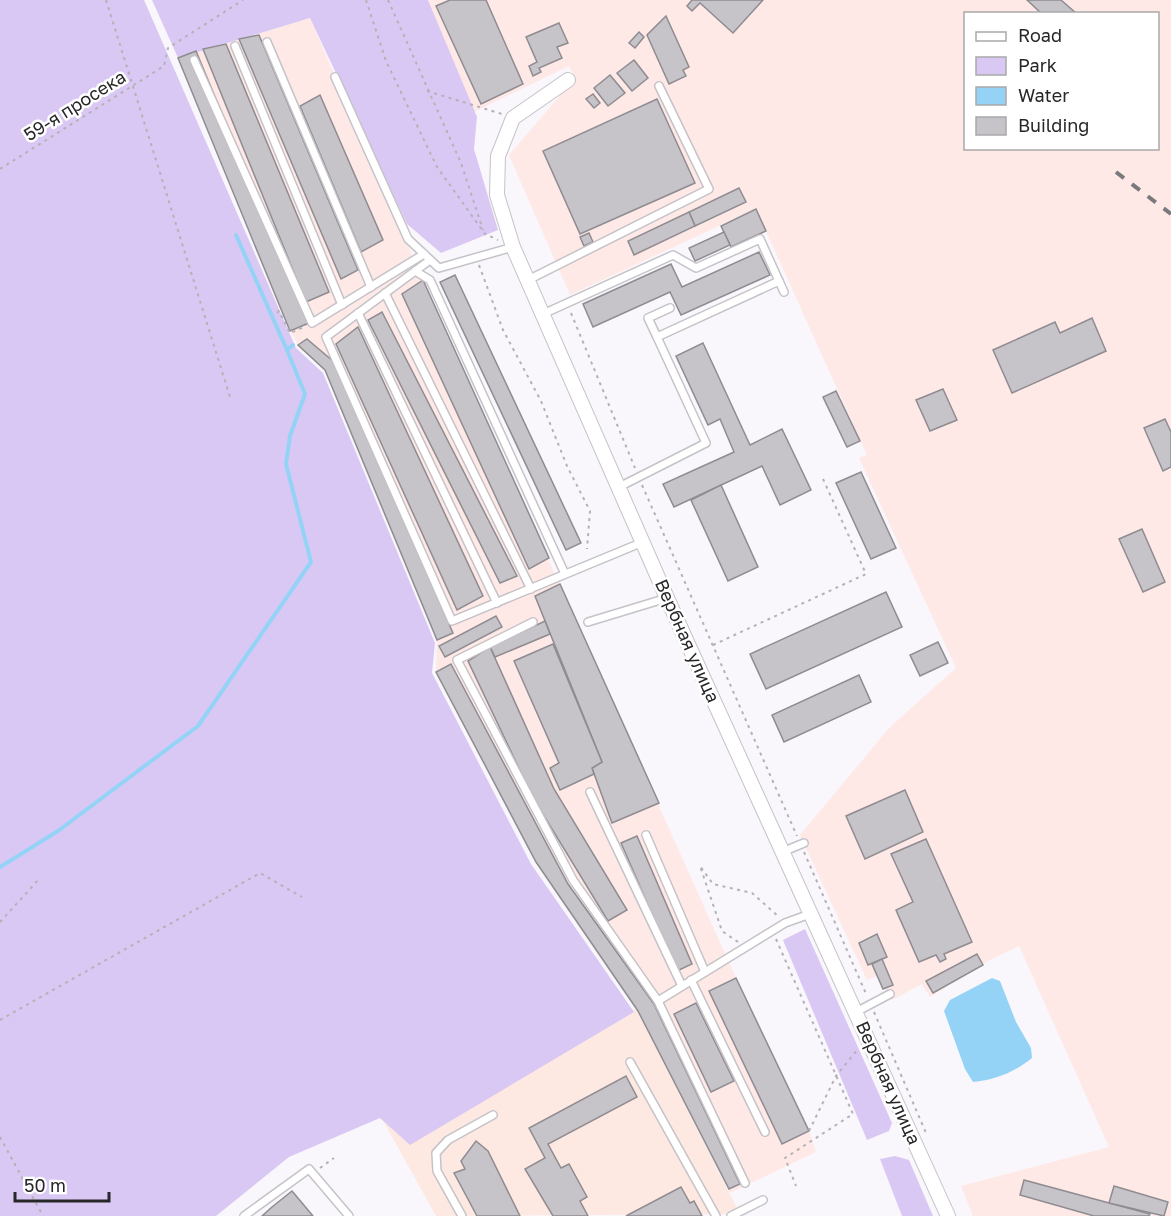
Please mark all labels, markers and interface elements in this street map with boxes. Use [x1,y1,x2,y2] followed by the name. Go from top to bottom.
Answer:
[964,12,1159,150] legend
[1018,24,1062,46] text: Road
[1018,54,1057,76] text: Park
[19,65,130,145] street label: 59-я просека
[1018,84,1069,106] text: Water
[1018,114,1089,136] text: Building
[651,575,725,706] street label: Вербная улица
[852,1017,926,1148] street label: Вербная улица
[15,1165,110,1203] scale bar
[24,1174,66,1196] text: 50 m

